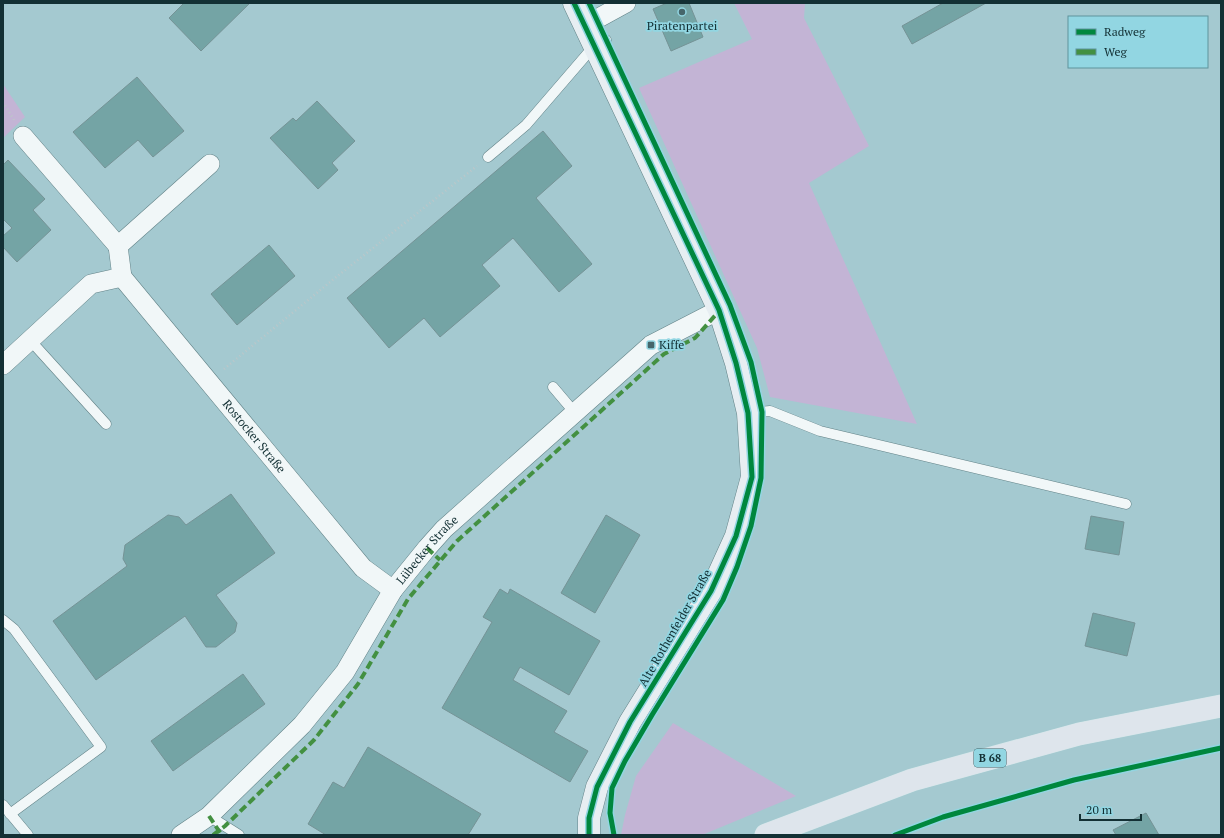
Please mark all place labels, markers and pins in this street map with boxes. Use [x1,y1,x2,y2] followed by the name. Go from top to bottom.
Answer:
[677,7,687,17] marker: Piratenpartei
[647,18,718,33] place label: Piratenpartei
[659,337,684,352] place label: Kiffe
[646,340,656,350] marker: Kiffe

